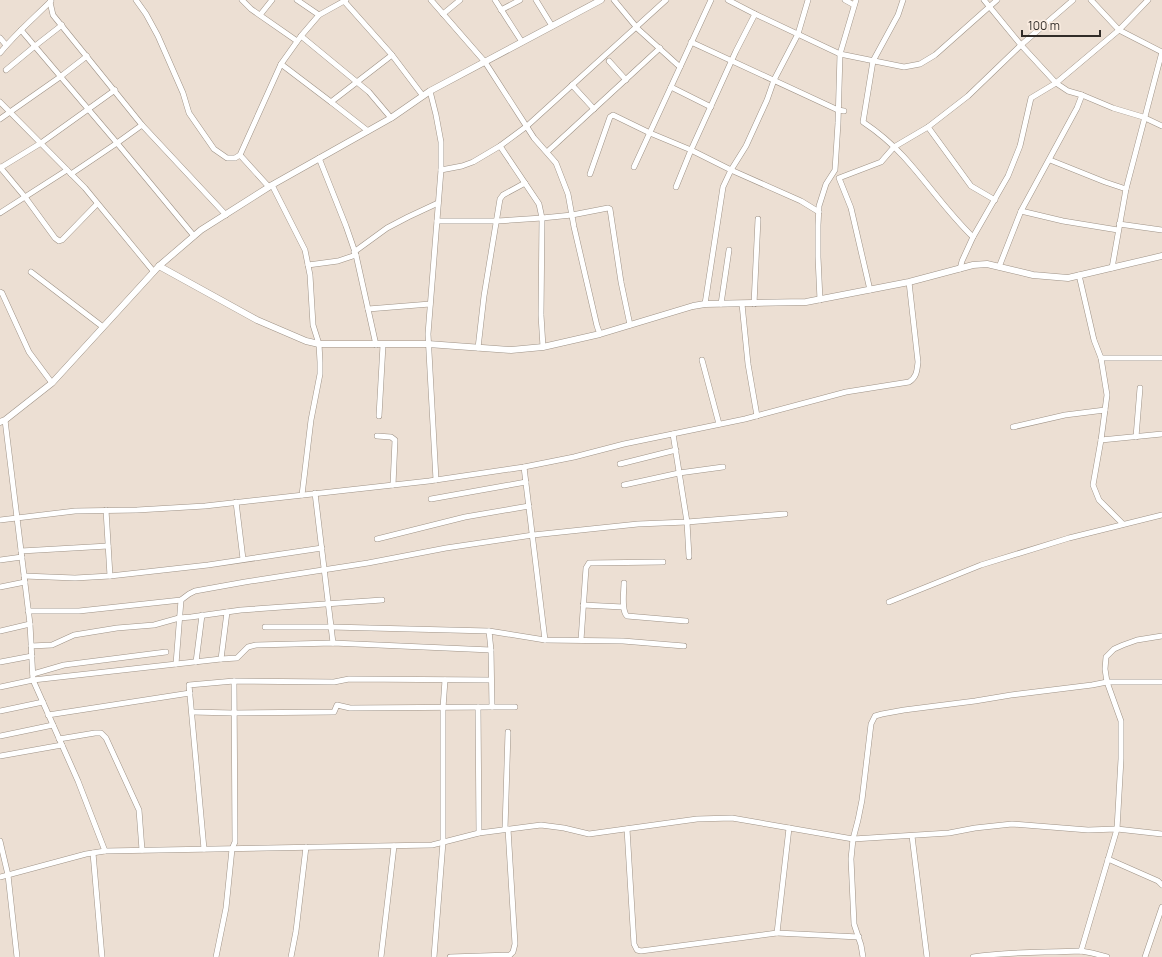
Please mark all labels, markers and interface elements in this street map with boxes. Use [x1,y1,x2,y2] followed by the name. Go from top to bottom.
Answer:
[1022,12,1100,38] scale bar
[1028,17,1060,34] text: 100 m

